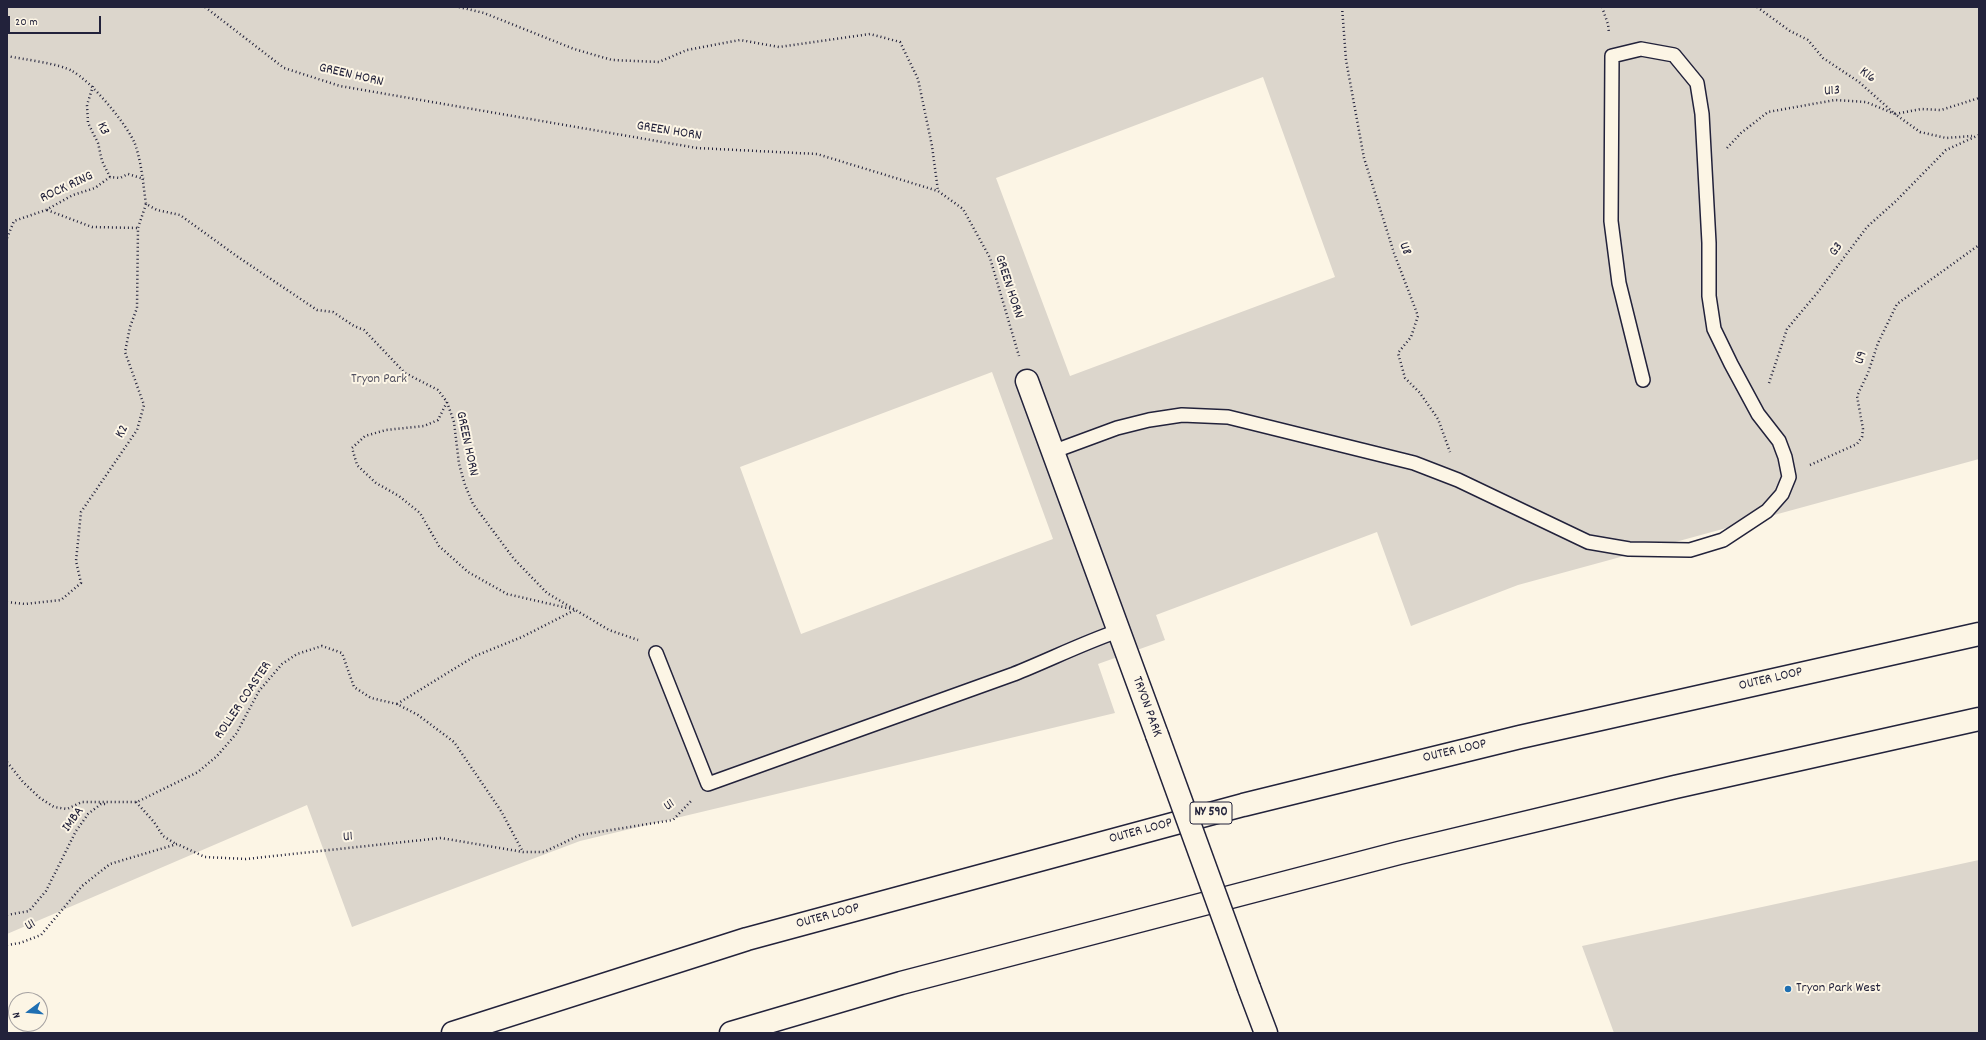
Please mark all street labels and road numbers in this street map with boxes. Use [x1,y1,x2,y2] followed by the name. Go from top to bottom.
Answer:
[317,60,385,92] street label: GREEN HORN
[1855,64,1879,88] street label: K16
[1823,83,1841,101] street label: U13
[635,119,703,145] street label: GREEN HORN
[92,120,112,138] street label: K3
[38,168,96,208] street label: ROCK RING
[1394,240,1414,258] street label: U8
[1826,240,1848,260] street label: G3
[990,253,1026,321] street label: GREEN HORN
[1852,349,1872,367] street label: U9
[451,410,481,478] street label: GREEN HORN
[113,422,133,442] street label: K2
[212,659,276,743] street label: ROLLER COASTER
[1737,665,1805,695] street label: OUTER LOOP
[1127,675,1165,739] street label: TRYON PARK
[1421,737,1489,767] street label: OUTER LOOP
[661,796,679,816] street label: U1
[1190,802,1232,824] road number: NY 590
[59,804,89,836] street label: IMBA
[1107,815,1175,849] street label: OUTER LOOP
[342,829,354,847] street label: U1
[794,900,862,934] street label: OUTER LOOP
[22,916,40,936] street label: U1

